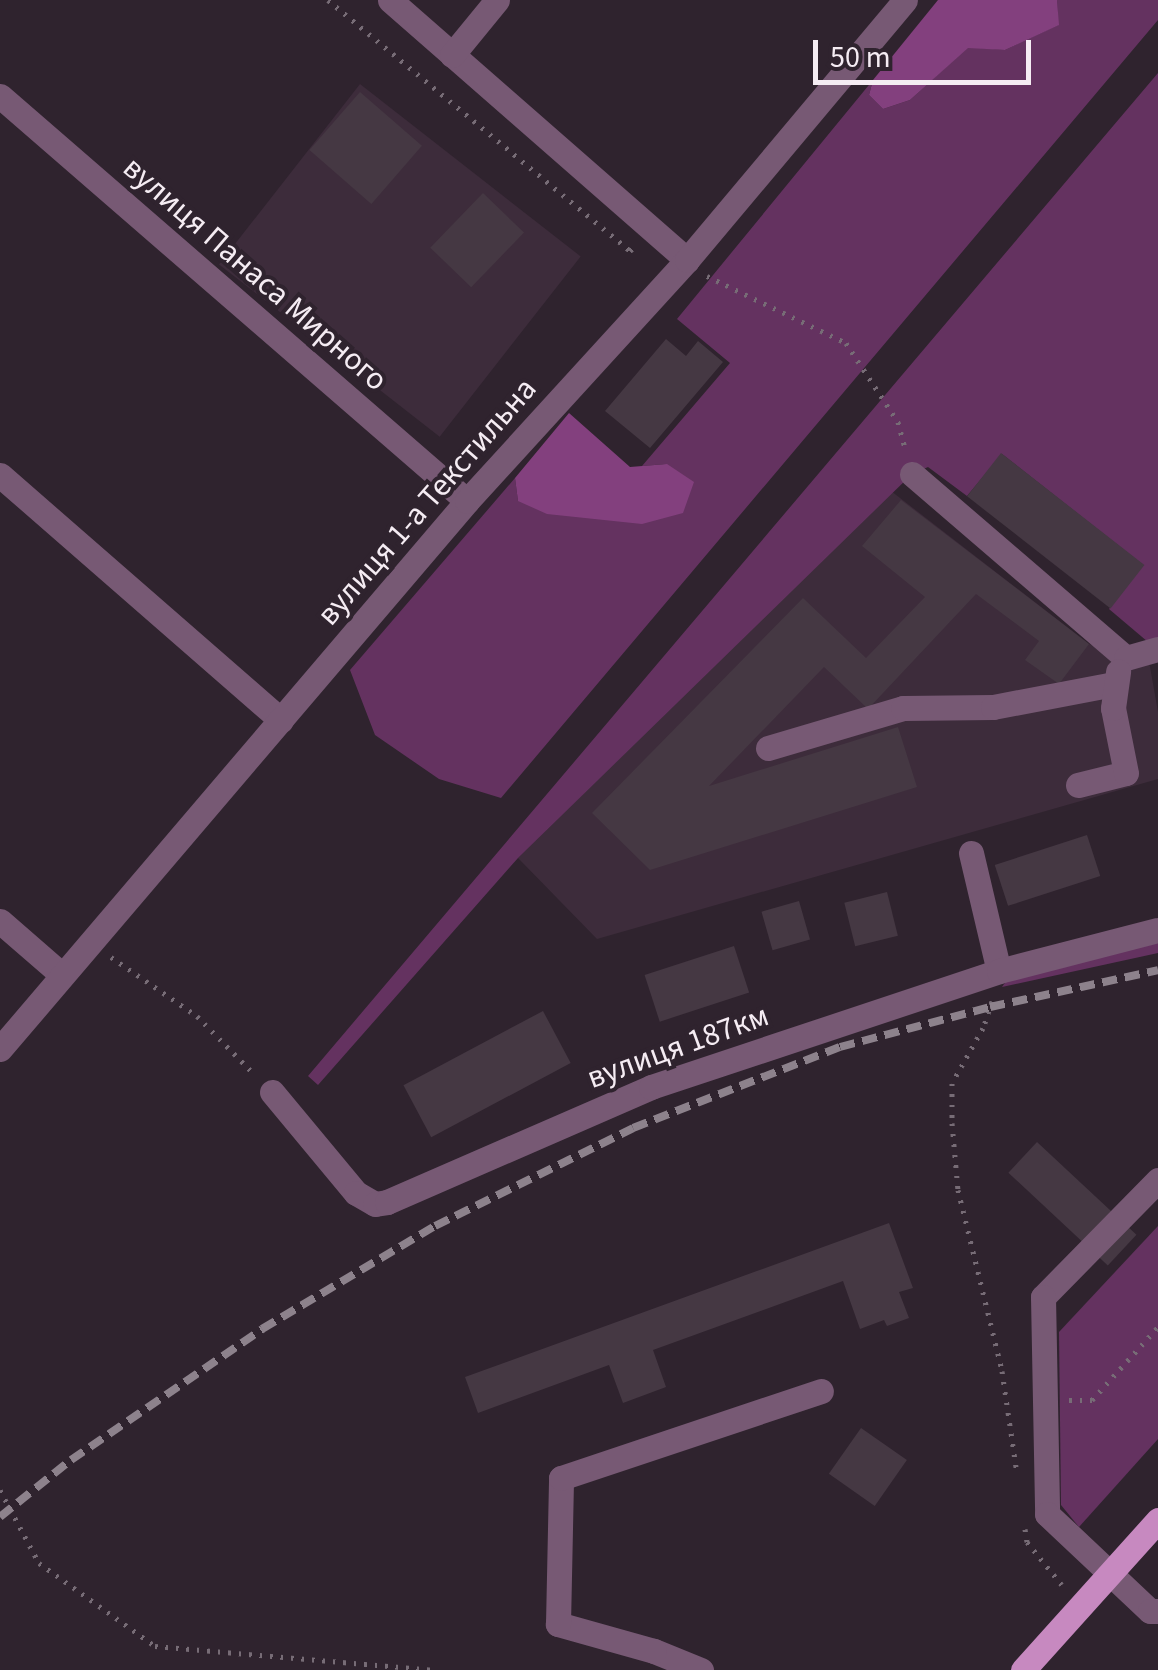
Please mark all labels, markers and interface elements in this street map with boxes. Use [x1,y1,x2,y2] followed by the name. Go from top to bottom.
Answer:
[818,20,1036,82] scale bar
[830,36,891,79] text: 50 m
[115,149,395,399] street label: вулиця Панаса Мирного
[309,370,545,634] street label: вулиця 1-а Текстильна
[582,996,774,1098] street label: вулиця 187км

